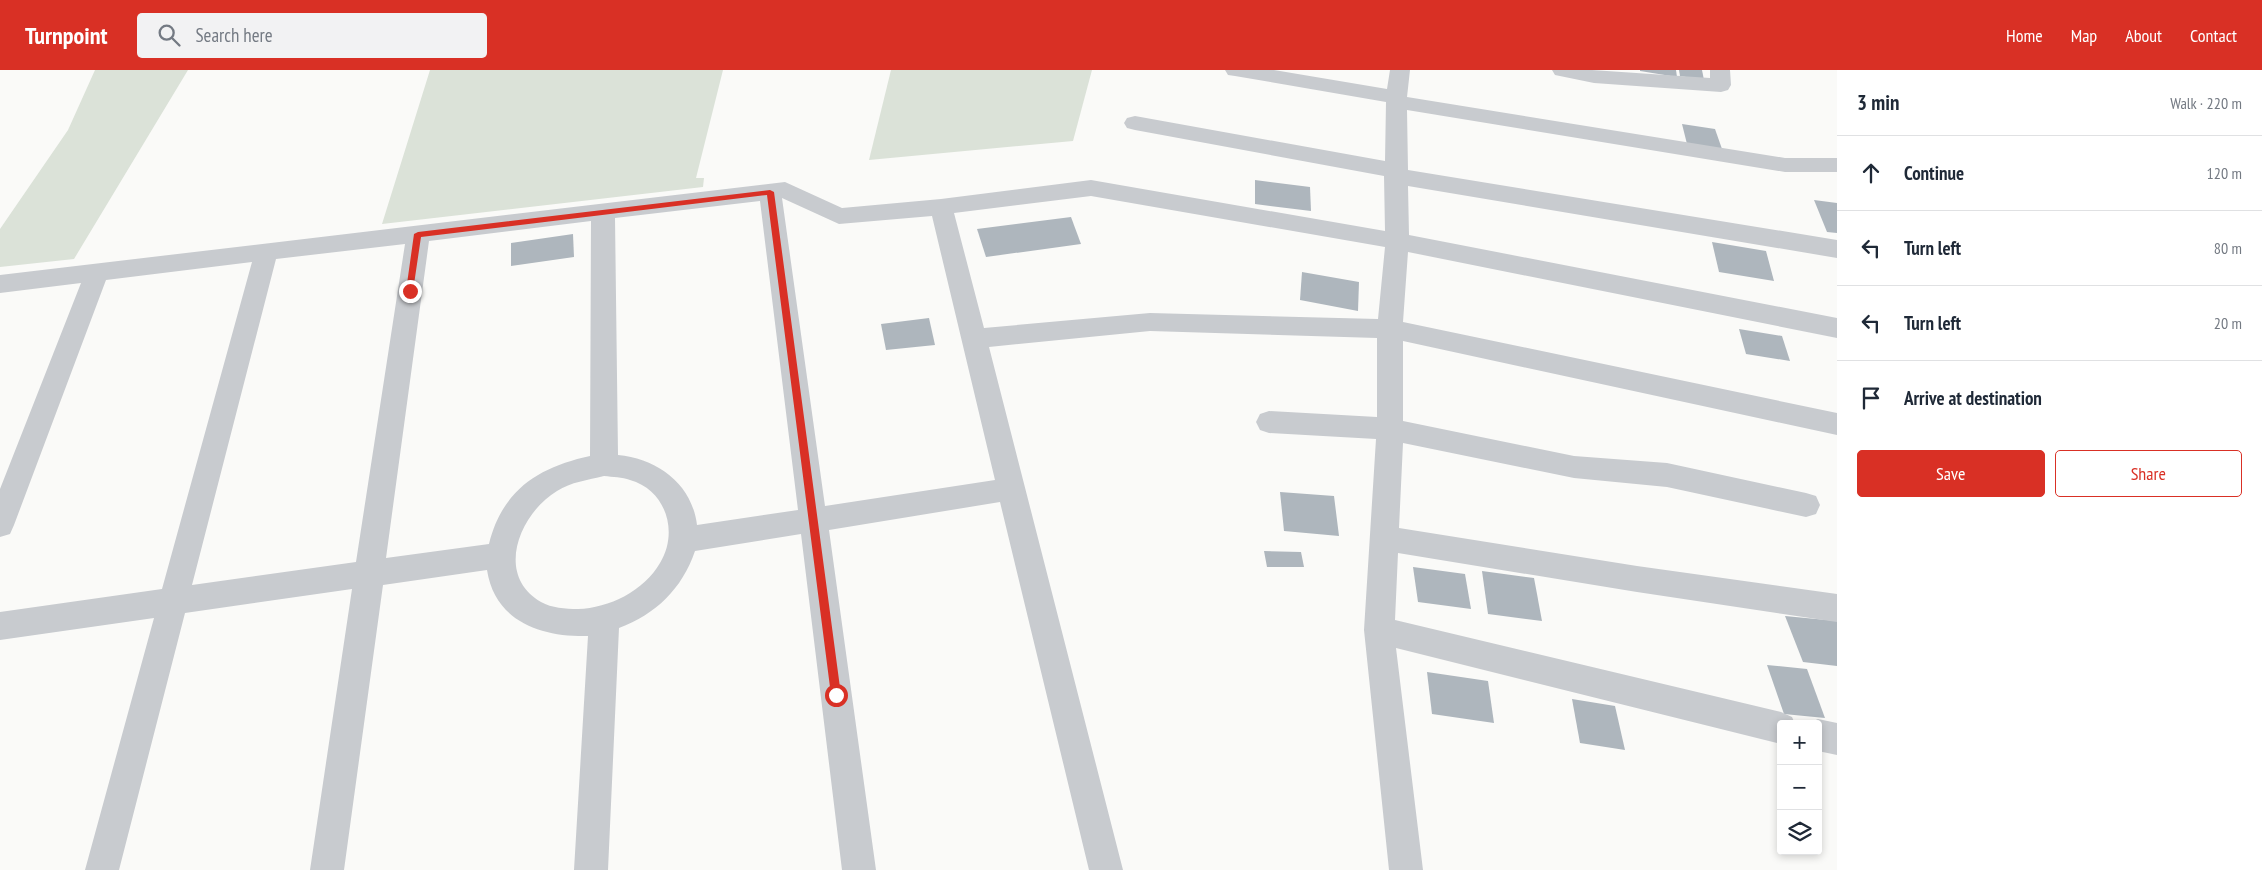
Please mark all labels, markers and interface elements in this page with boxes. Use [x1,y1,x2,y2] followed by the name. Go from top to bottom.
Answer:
[137,13,487,58] search box
[25,20,107,51] text: Turnpoint
[155,21,183,49] icon: search
[195,23,273,47] text: Search here
[2006,24,2043,47] text: Home
[2071,24,2097,47] text: Map
[2125,24,2162,47] text: About
[2190,24,2237,47] text: Contact
[1857,89,1899,116] text: 3 min
[2170,93,2242,113] text: Walk · 220 m
[1857,159,1885,187] icon: ahead
[1904,161,1964,185] text: Continue
[2207,163,2242,183] text: 120 m
[1857,234,1885,262] icon: left
[1904,236,1961,260] text: Turn left
[2214,238,2242,258] text: 80 m
[399,280,422,303] route end
[1857,309,1885,337] icon: left
[1904,311,1961,335] text: Turn left
[2214,313,2242,333] text: 20 m
[1857,384,1885,412] icon: arrive
[1904,386,2042,410] text: Arrive at destination
[1857,450,2045,497] button: Save
[2055,450,2242,497] button: Share
[825,684,848,707] route start
[1777,720,1822,855] map controls
[1777,720,1822,765] button: +
[1777,765,1822,810] button: −
[1777,810,1822,855] button: layers

